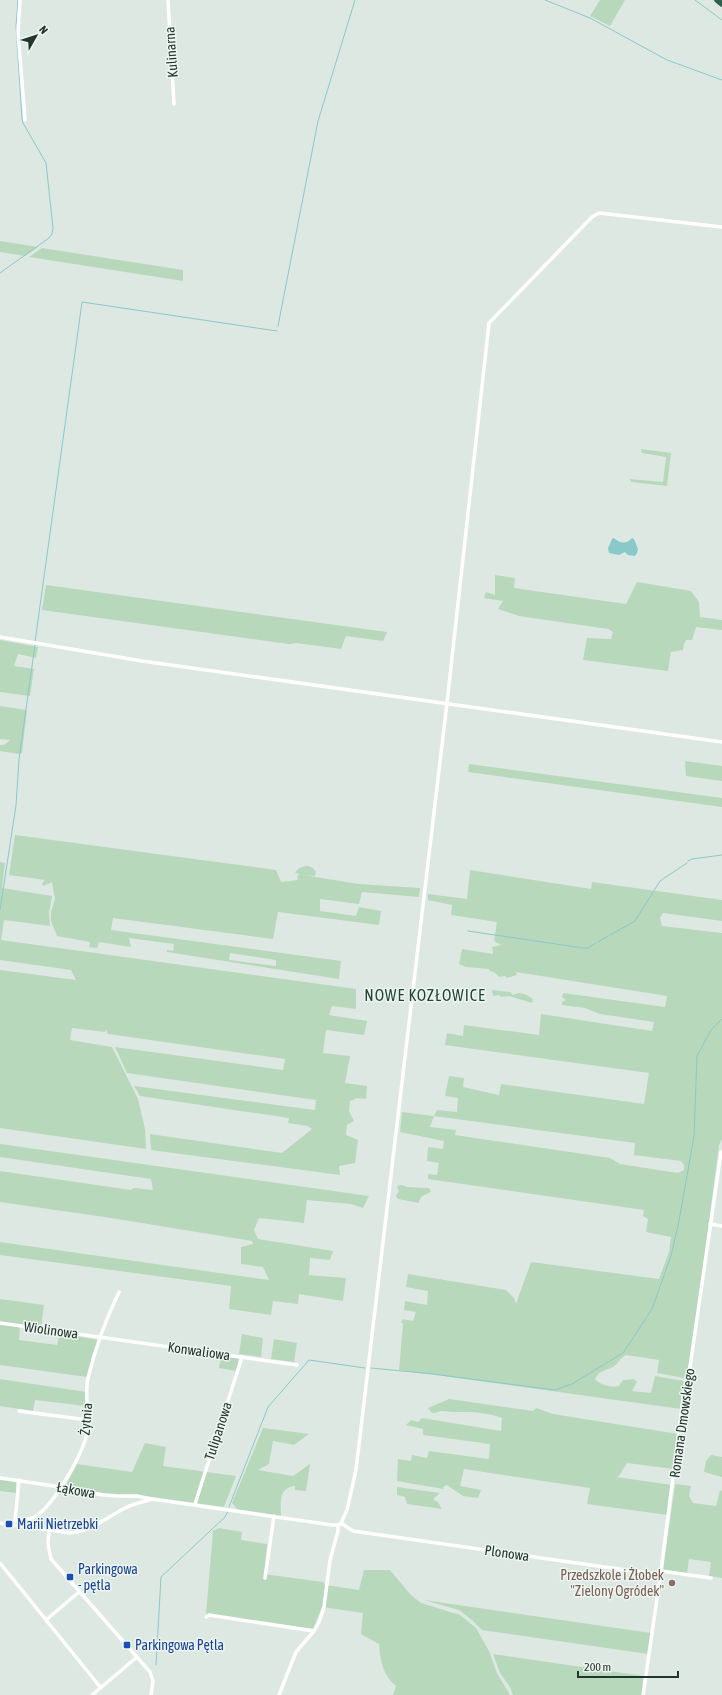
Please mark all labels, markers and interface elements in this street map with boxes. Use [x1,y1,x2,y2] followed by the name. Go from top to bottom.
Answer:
[16,16,56,56] north arrow
[37,23,50,36] text: N
[161,26,181,78] street label: Kulinarna
[364,986,486,1004] district label: NOWE KOZŁOWICE
[23,1318,79,1342] street label: Wiolinowa
[167,1339,231,1363] street label: Konwaliowa
[666,1367,698,1479] street label: Romana Dmowskiego
[201,1400,235,1462] street label: Tulipanowa
[77,1402,95,1436] street label: Żytnia
[55,1479,97,1501] street label: Łąkowa
[17,1516,98,1532] place label: Marii Nietrzebki
[4,1519,14,1529] marker: Marii Nietrzebki
[484,1542,530,1564] street label: Plonowa
[78,1561,138,1593] place label: Parkingowa - pętla
[560,1567,664,1599] place label: Przedszkole i Żłobek "Zielony Ogródek"
[65,1572,75,1582] marker: Parkingowa - pętla
[667,1578,677,1588] marker: Przedszkole i Żłobek "Zielony Ogródek"
[135,1637,224,1653] place label: Parkingowa Pętla
[122,1640,132,1650] marker: Parkingowa Pętla
[578,1653,678,1679] scale bar
[584,1660,611,1674] text: 200 m

